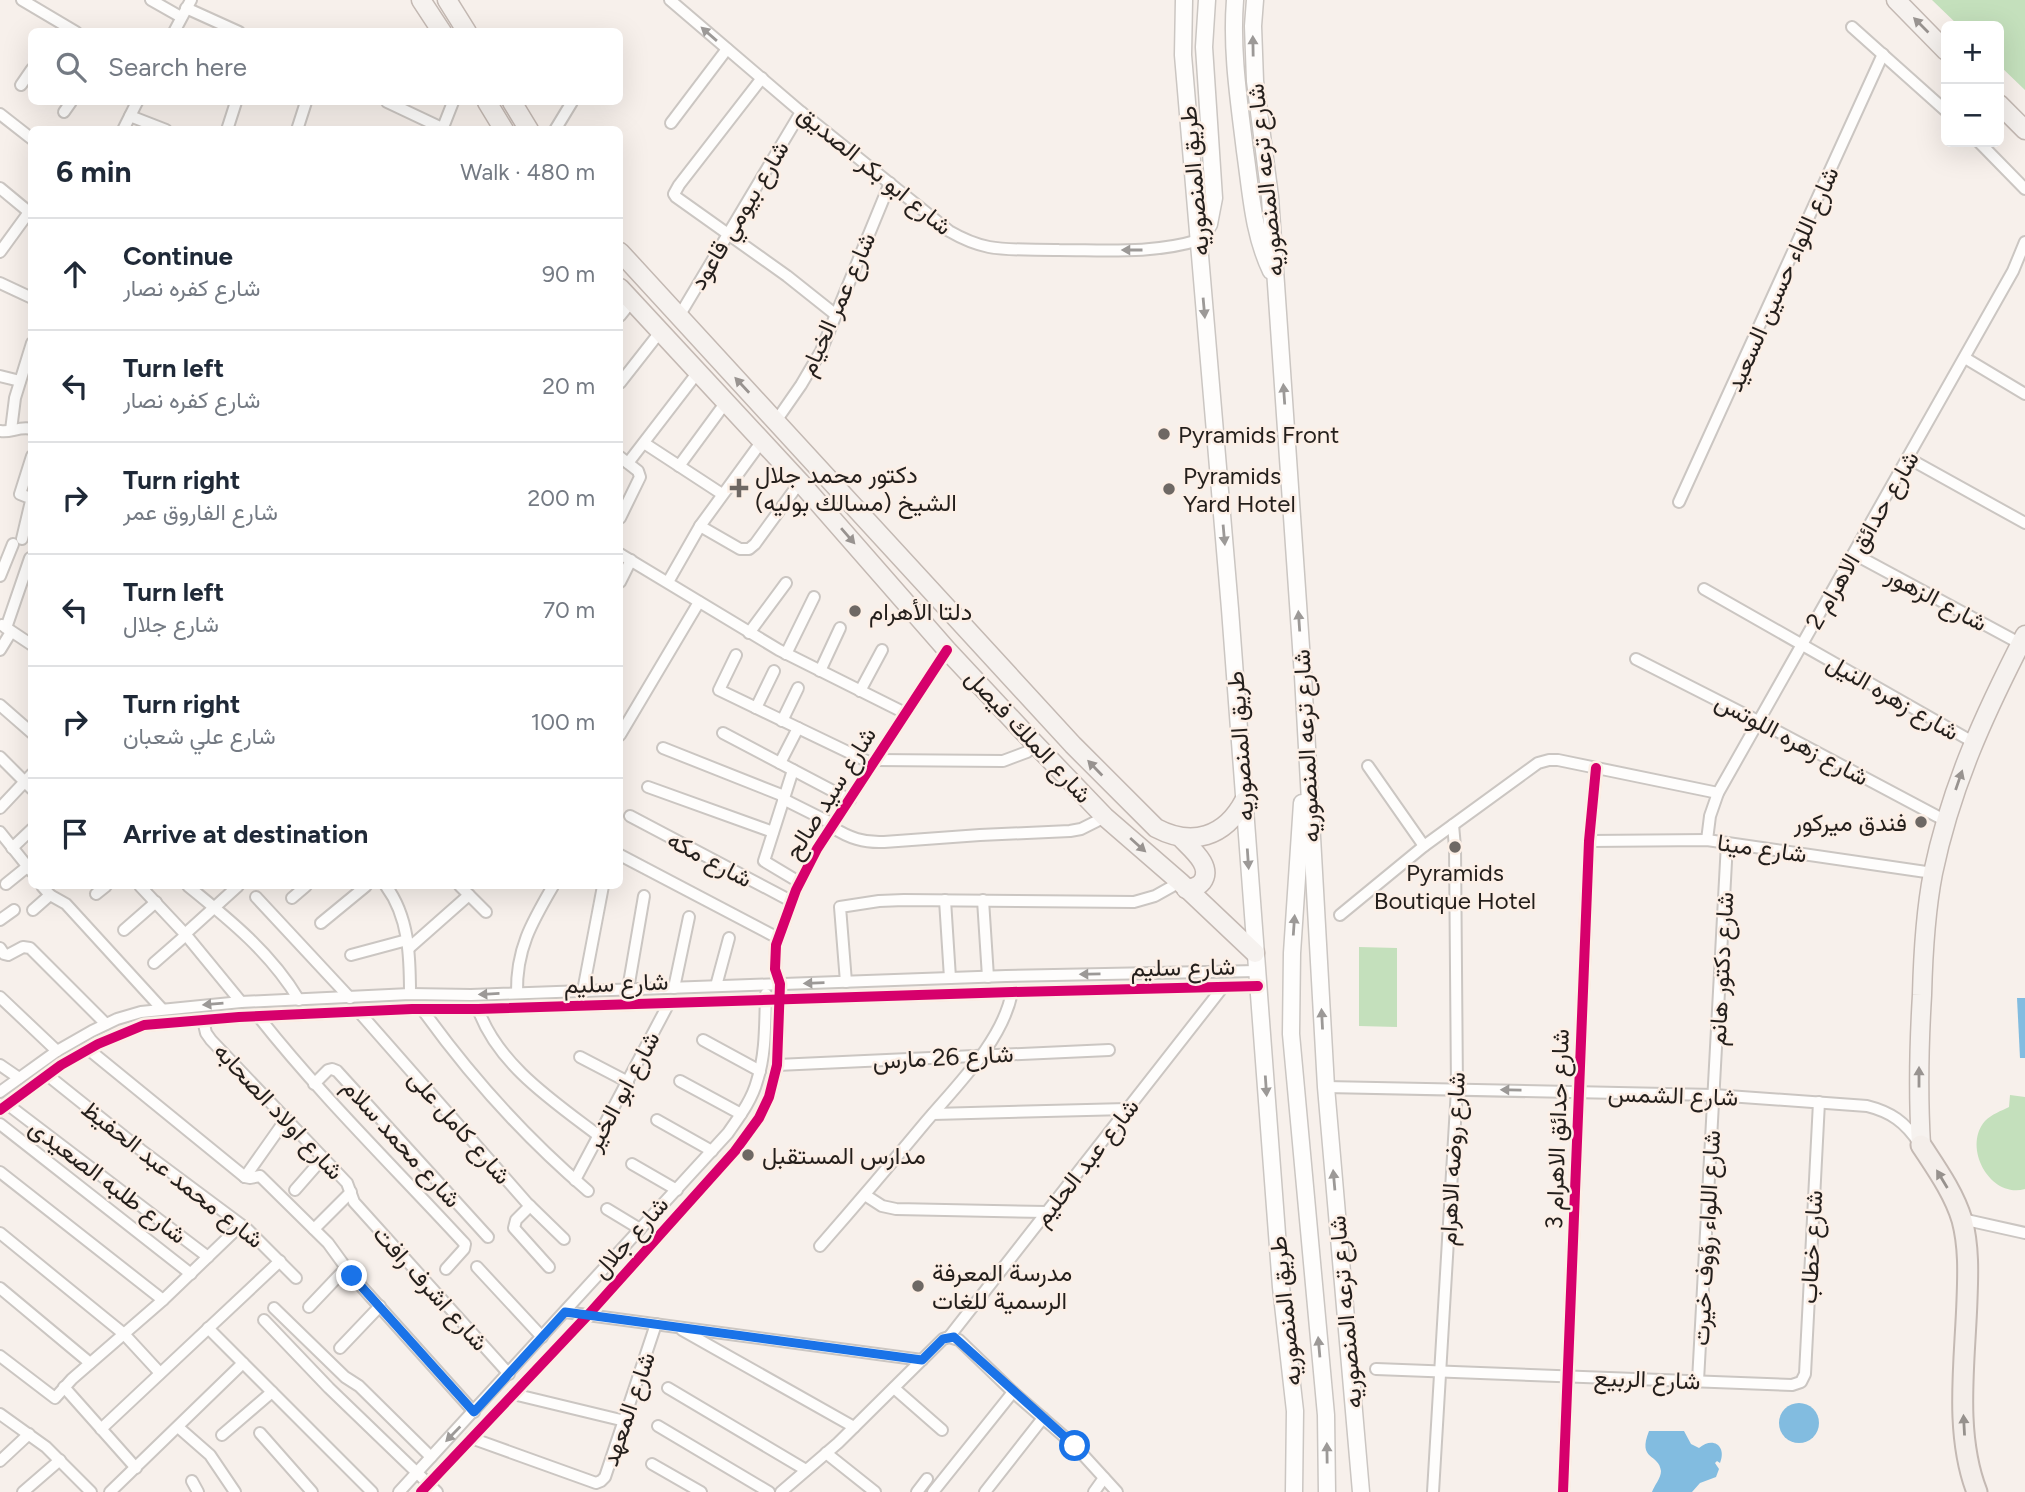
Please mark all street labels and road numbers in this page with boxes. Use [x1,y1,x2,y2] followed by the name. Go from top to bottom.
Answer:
[1240,82,1292,278] street label: شارع ترعه المنصوريه
[791,99,958,243] street label: شارع ابو بكر الصديق
[1173,105,1216,257] street label: طريق المنصوريه
[683,135,799,297] street label: شارع بيومي قاعود
[1719,162,1847,397] street label: شارع اللواء حسين السعيد
[792,228,883,381] street label: شارع عمر الخيام
[1799,446,1927,635] street label: شارع حدائق الاهرام 2
[1880,560,1992,639] street label: شارع الزهور
[1821,647,1964,748] street label: شارع زهره النيل
[1286,648,1328,843] street label: شارع ترعه المنصوريه
[958,663,1098,810] street label: شارع الملك فيصل
[1220,670,1261,822] street label: طريق المنصوريه
[1709,686,1874,793] street label: شارع زهره اللوتس
[778,722,885,866] street label: شارع سيد صالح
[662,825,757,895] street label: شارع مكه
[1715,827,1809,871] street label: شارع مينا
[1702,891,1742,1047] street label: شارع دكتور هانم
[1130,952,1236,984] street label: شارع سليم
[563,967,669,1001] street label: شارع سليم
[578,1026,667,1158] street label: شارع ابو الخير
[1539,1028,1577,1230] street label: شارع حدائق الاهرام 3
[207,1036,350,1187] street label: شارع اولاد الصحابه
[872,1039,1014,1077] street label: شارع 26 مارس
[401,1064,517,1191] street label: شارع كامل على
[1433,1071,1473,1247] street label: شارع روضه الاهرام
[335,1073,467,1215] street label: شارع محمد سلام
[1607,1078,1739,1114] street label: شارع الشمس
[1027,1092,1146,1233] street label: شارع عبد الحليم
[75,1094,270,1256] street label: شارع محمد عبد الحفيظ
[22,1112,192,1251] street label: شارع طلبه الصعيدى
[1686,1129,1728,1347] street label: شارع اللواء رؤوف خيرت
[1794,1189,1830,1305] street label: شارع خطاب
[586,1190,676,1285] street label: شارع جلال
[1322,1214,1370,1410] street label: شارع ترعه المنصوريه
[366,1219,495,1358] street label: شارع اشرف رافت
[1263,1234,1308,1387] street label: طريق المنصوريه
[595,1348,663,1471] street label: شارع المعهد
[1593,1363,1701,1398] street label: شارع الربيع

